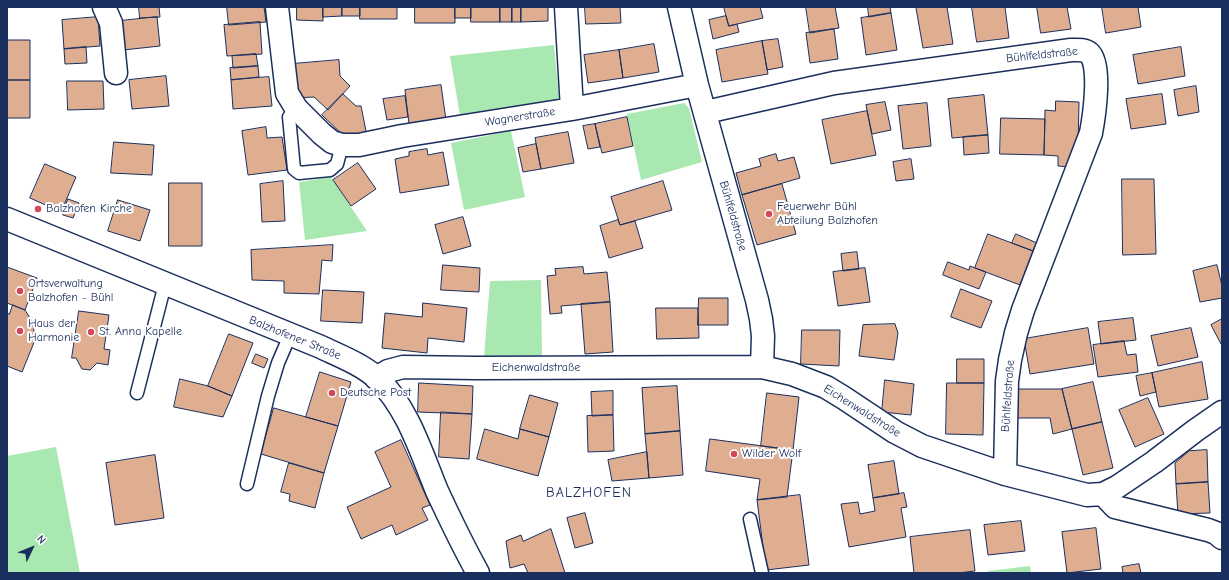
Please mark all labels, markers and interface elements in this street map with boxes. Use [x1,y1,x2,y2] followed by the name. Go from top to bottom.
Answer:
[1005,44,1079,66] street label: Bühlfeldstraße
[484,104,556,130] street label: Wagnerstraße
[716,179,750,253] street label: Bühlfeldstraße
[777,200,878,228] place label: Feuerwehr Bühl Abteilung Balzhofen
[46,202,132,216] place label: Balzhofen Kirche
[33,204,43,214] marker: Balzhofen Kirche
[764,209,774,219] marker: Feuerwehr Bühl Abteilung Balzhofen
[28,277,113,305] place label: Ortsverwaltung Balzhofen - Bühl
[15,286,25,296] marker: Ortsverwaltung Balzhofen - Bühl
[247,313,343,363] street label: Balzhofener Straße
[28,317,79,345] place label: Haus der Harmonie
[99,325,182,339] place label: St. Anna Kapelle
[15,326,25,336] marker: Haus der Harmonie
[86,327,96,337] marker: St. Anna Kapelle
[998,359,1018,433] street label: Bühlfeldstraße
[492,361,580,375] street label: Eichenwaldstraße
[821,381,903,441] street label: Eichenwaldstraße
[340,386,411,400] place label: Deutsche Post
[327,388,337,398] marker: Deutsche Post
[742,447,801,461] place label: Wilder Wolf
[729,449,739,459] marker: Wilder Wolf
[546,485,632,501] district label: BALZHOFEN
[12,528,52,568] north arrow
[34,532,48,547] text: N

